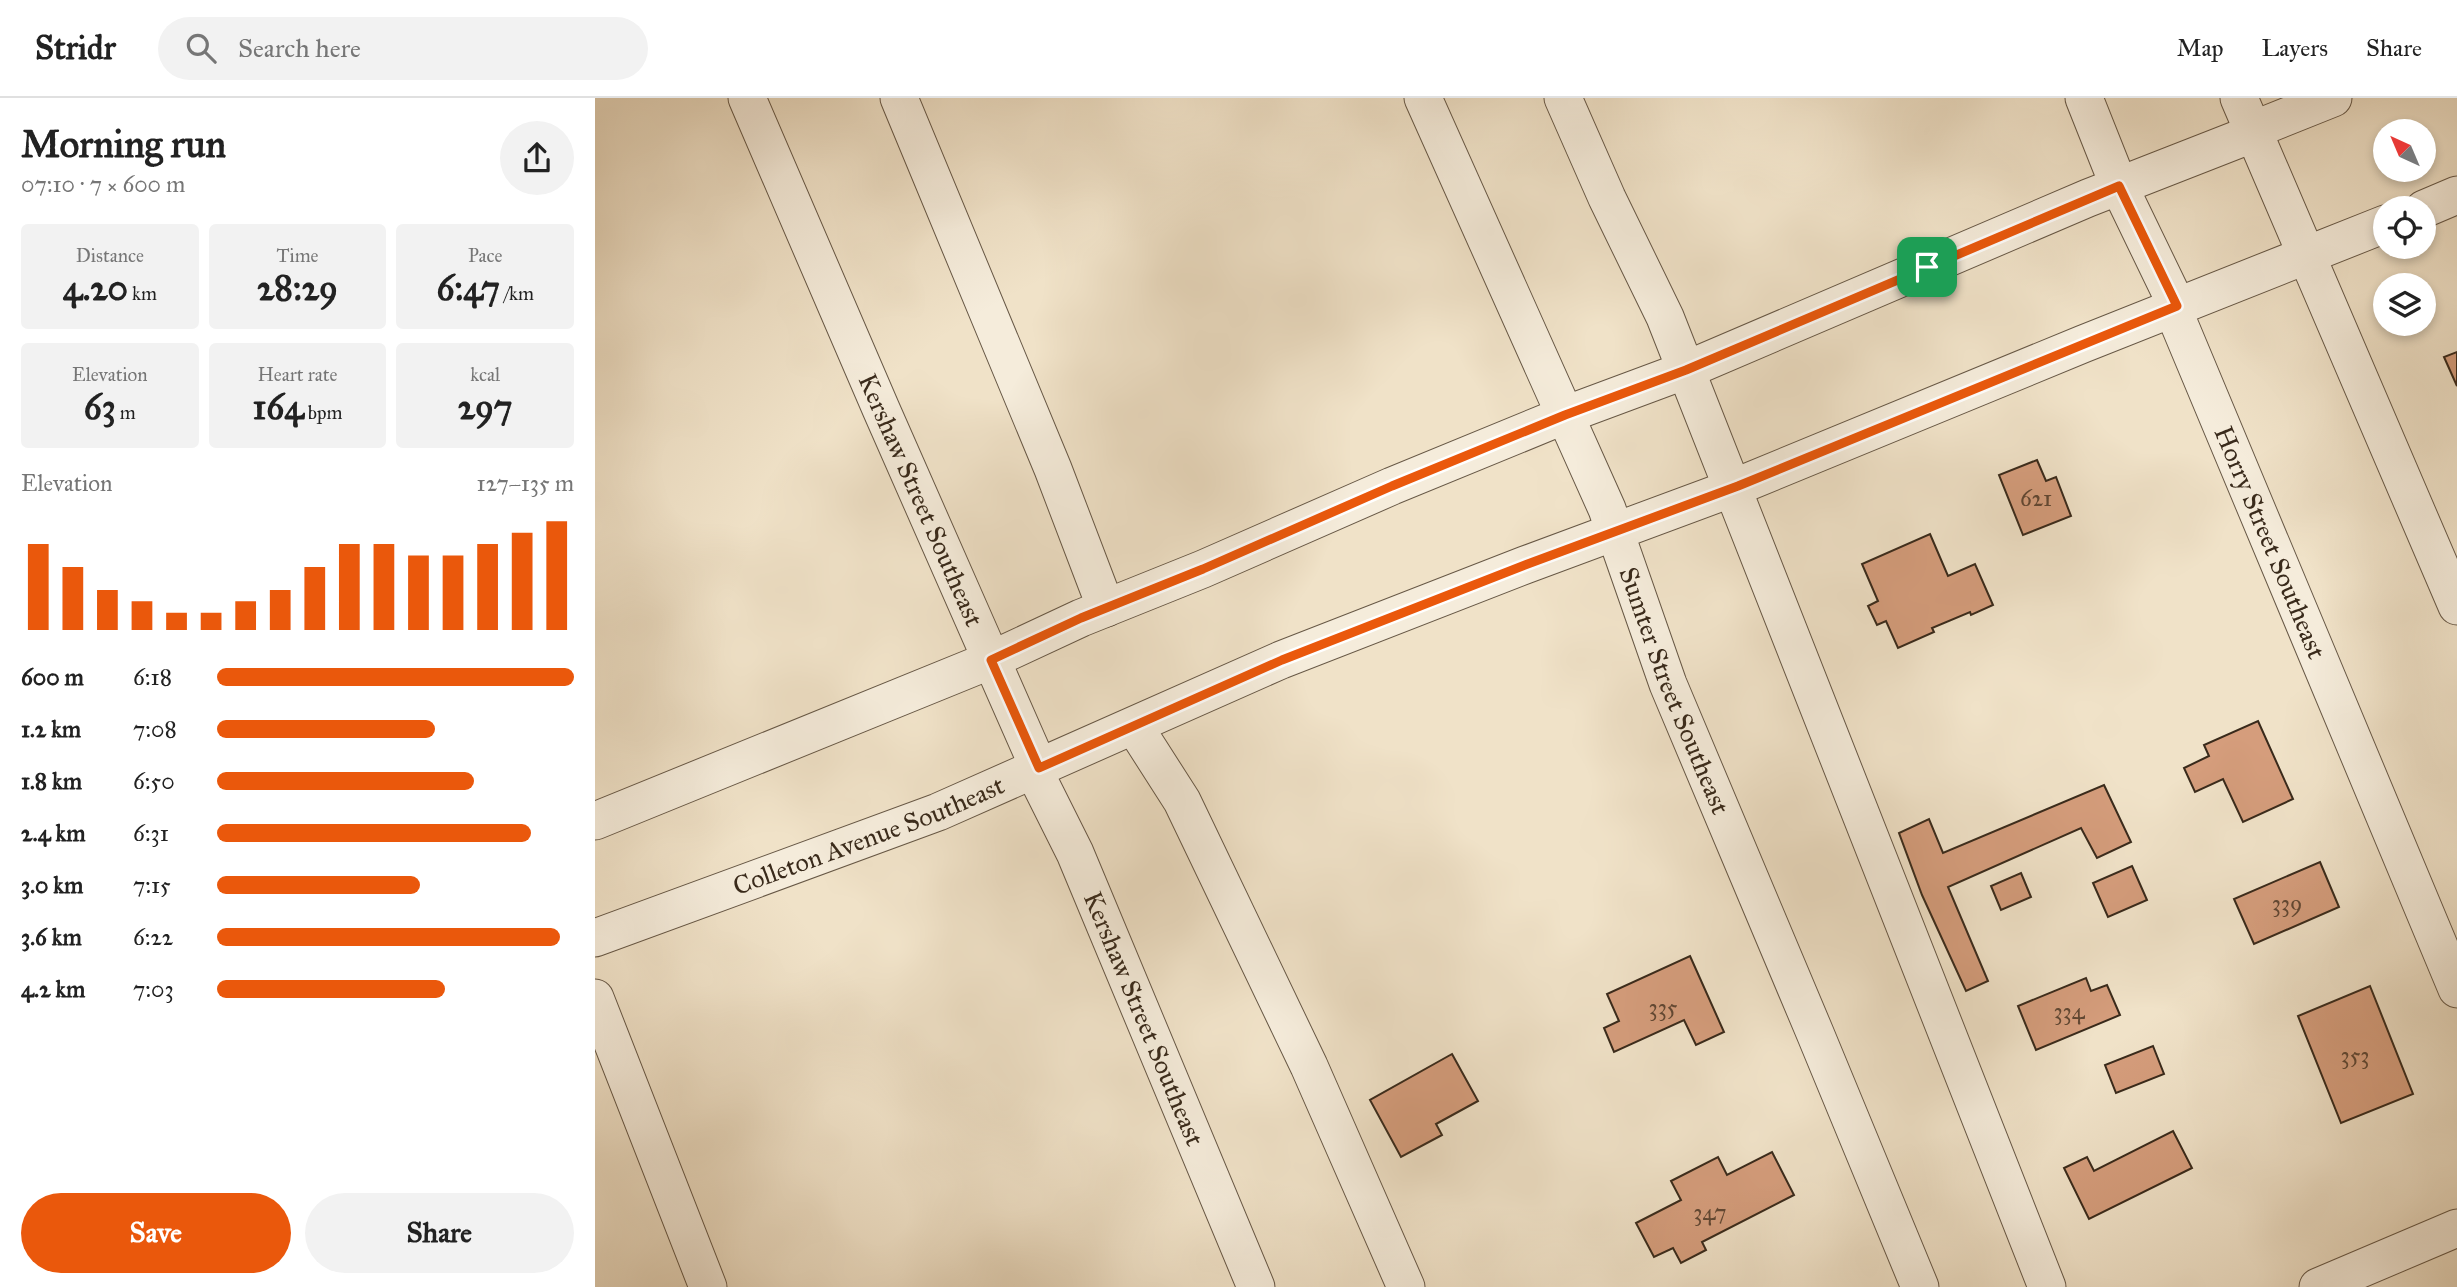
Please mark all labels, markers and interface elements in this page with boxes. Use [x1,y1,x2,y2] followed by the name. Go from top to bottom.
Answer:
[158,17,648,80] search box
[35,28,116,68] text: Stridr
[182,29,220,67] icon: search
[238,32,361,64] text: Search here
[2177,33,2224,63] text: Map
[2262,33,2328,63] text: Layers
[2366,33,2422,63] text: Share
[2373,119,2436,182] north arrow
[2373,119,2436,336] map controls
[21,121,226,167] text: Morning run
[500,121,574,195] button: share
[21,170,185,198] text: 07:10 · 7 × 600 m
[2373,196,2436,259] button: locate
[1897,237,1957,297] pin
[76,244,144,267] text: Distance
[276,244,319,267] text: Time
[468,244,502,267] text: Pace
[1908,248,1946,286] icon: arrive
[63,267,128,310] text: 4.20
[257,267,338,310] text: 28:29
[436,267,500,310] text: 6:47
[2373,273,2436,336] button: layers
[128,282,157,305] text: km
[500,282,534,305] text: /km
[72,363,148,386] text: Elevation
[258,363,337,386] text: Heart rate
[470,363,500,386] text: kcal
[852,369,991,631] street label: Kershaw Street Southeast
[84,386,116,429] text: 63
[253,386,304,429] text: 164
[458,386,513,429] text: 297
[116,401,136,424] text: m
[304,401,342,424] text: bpm
[2207,421,2333,663] street label: Horry Street Southeast
[21,469,112,497] text: Elevation
[477,469,574,497] text: 127–135 m
[2020,484,2052,512] house number: 621
[1612,563,1737,819] street label: Sumter Street Southeast
[21,663,84,691] text: 600 m
[133,663,172,691] text: 6:18
[21,715,81,743] text: 1.2 km
[133,715,177,743] text: 7:08
[21,767,82,795] text: 1.8 km
[133,767,175,795] text: 6:50
[728,769,1009,902] street label: Colleton Avenue Southeast
[21,819,86,847] text: 2.4 km
[133,819,169,847] text: 6:31
[21,871,83,899] text: 3.0 km
[133,871,171,899] text: 7:15
[1077,887,1211,1151] street label: Kershaw Street Southeast
[2272,889,2302,917] house number: 339
[21,923,82,951] text: 3.6 km
[133,923,173,951] text: 6:22
[21,975,85,1003] text: 4.2 km
[133,975,174,1003] text: 7:03
[1648,993,1678,1021] house number: 335
[2053,997,2086,1025] house number: 334
[2340,1041,2370,1069] house number: 353
[21,1193,291,1273] button: Save
[305,1193,574,1273] button: Share
[1693,1198,1727,1226] house number: 347

